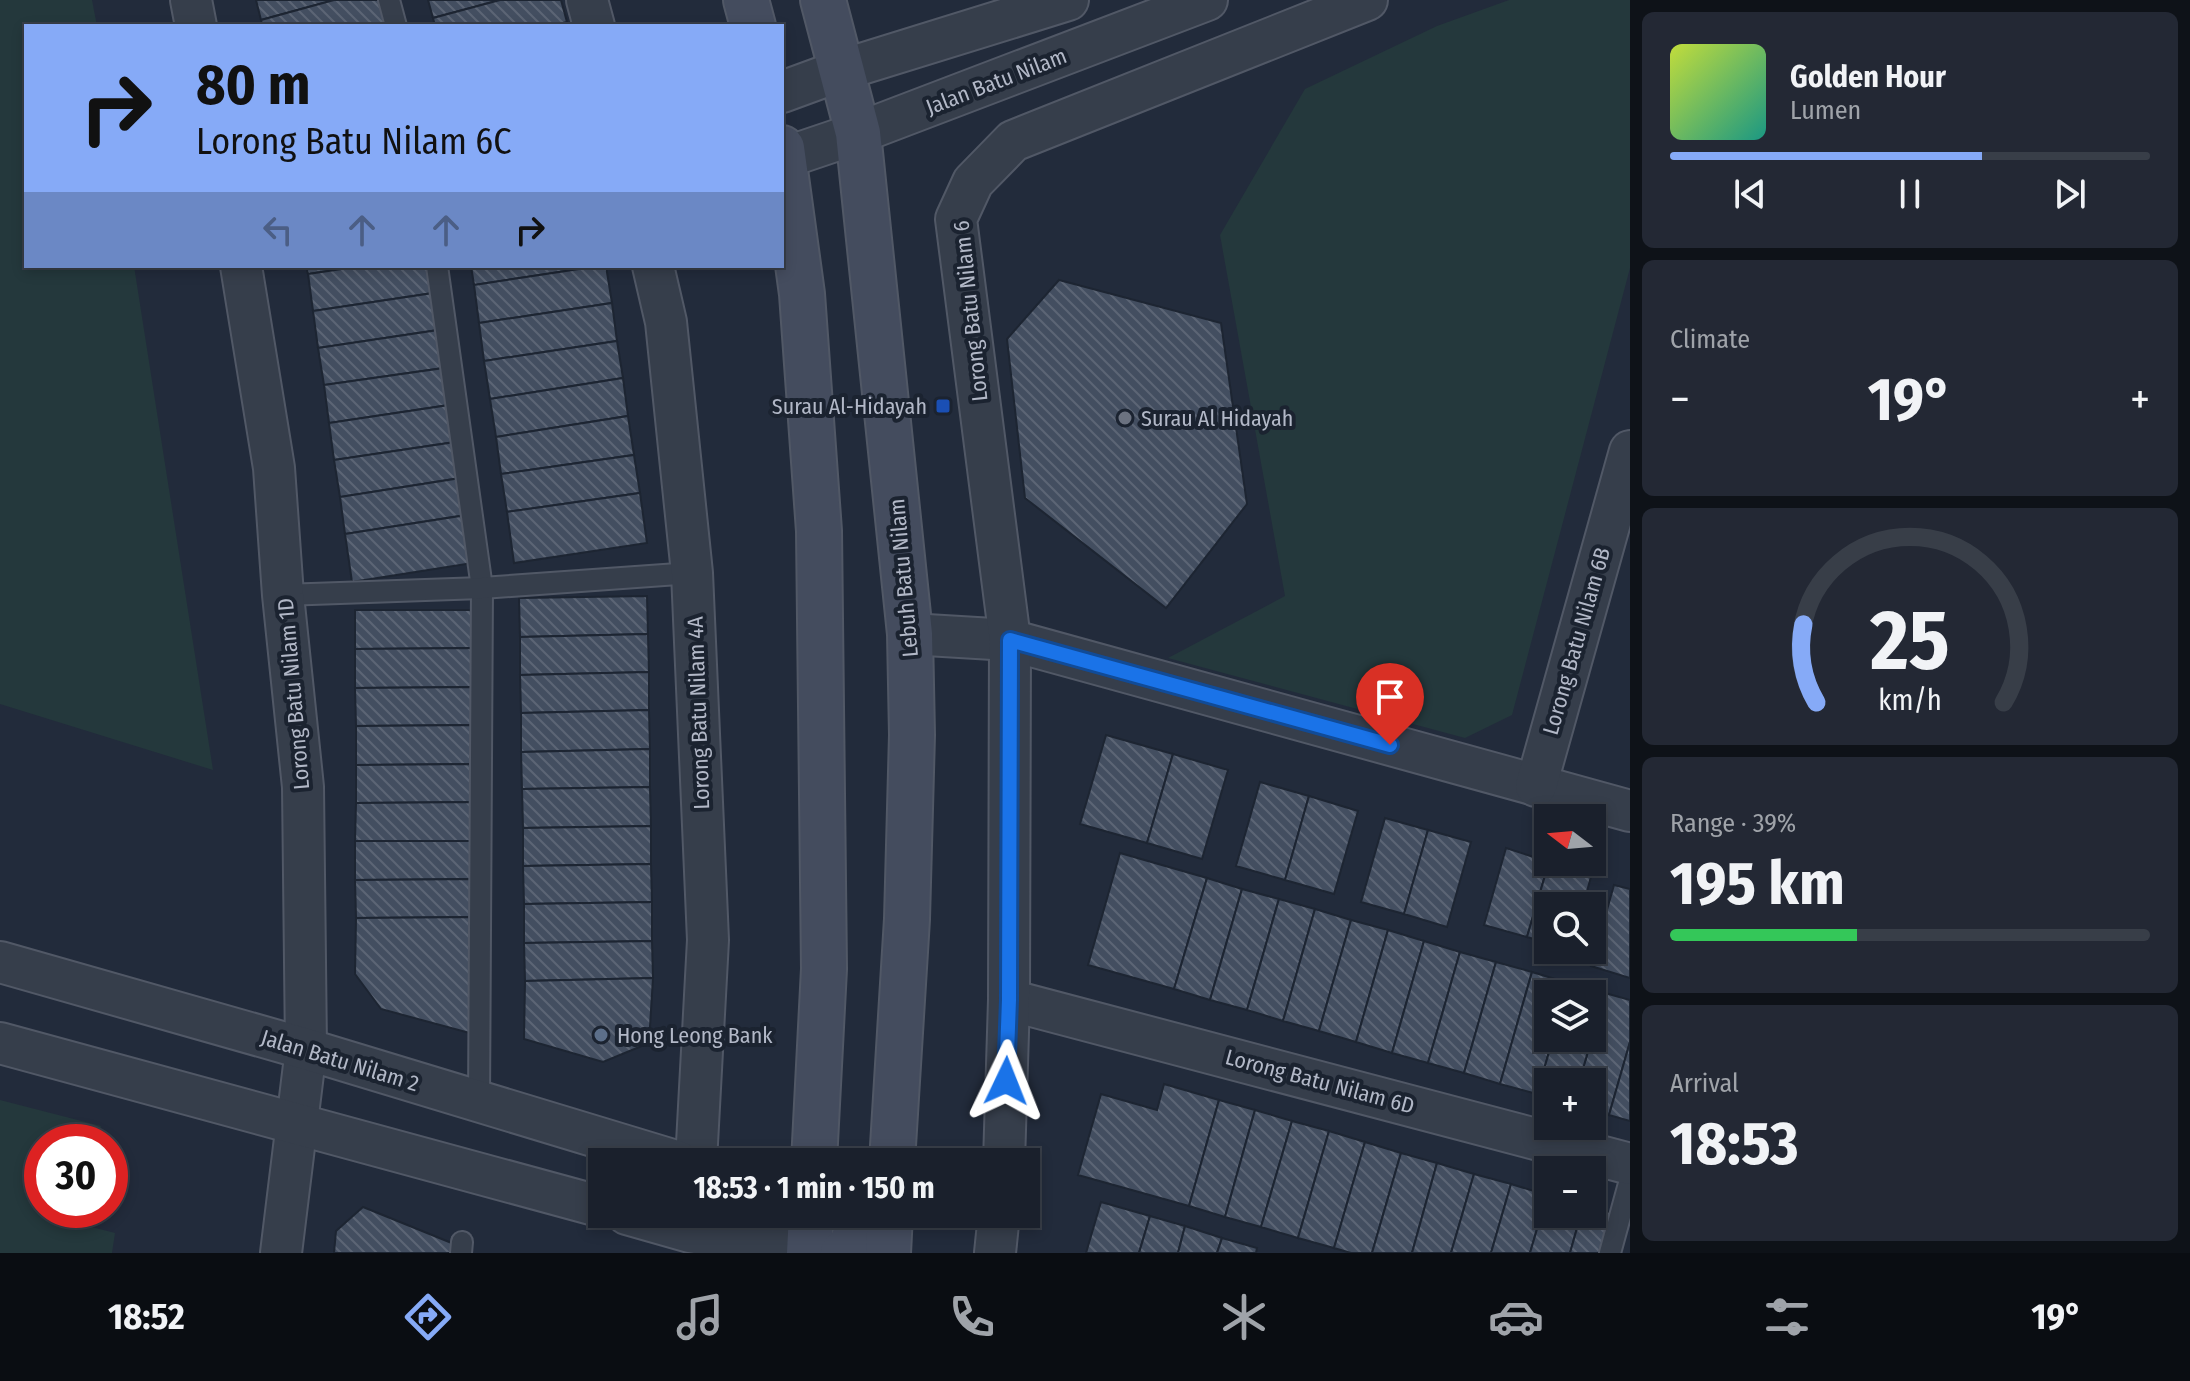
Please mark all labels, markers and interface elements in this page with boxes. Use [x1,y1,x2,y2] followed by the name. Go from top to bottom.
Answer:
[922,42,1070,121] street label: Jalan Batu Nilam
[196,52,311,119] text: 80 m
[64,56,168,160] icon: right
[1790,59,1946,95] text: Golden Hour
[1790,95,1861,126] text: Lumen
[196,120,512,164] text: Lorong Batu Nilam 6C
[1728,172,1772,216] icon: previous
[1888,172,1932,216] icon: pause
[2048,172,2092,216] icon: next
[256,208,300,252] icon: left
[340,208,384,252] icon: ahead
[424,208,468,252] icon: ahead
[508,208,552,252] icon: right
[948,219,993,403] street label: Lorong Batu Nilam 6
[1670,324,1750,355] text: Climate
[1868,364,1952,436] text: 19°
[1670,373,1690,426] text: −
[2130,373,2150,426] text: +
[772,393,927,420] place label: Surau Al-Hidayah
[934,397,952,415] marker: Surau Al-Hidayah
[1141,405,1293,432] place label: Surau Al Hidayah
[1116,409,1134,427] marker: Surau Al Hidayah
[883,498,924,658] street label: Lebuh Batu Nilam
[1537,544,1616,738] street label: Lorong Batu Nilam 6B
[1869,590,1950,690] text: 25
[272,597,315,791] street label: Lorong Batu Nilam 1D
[682,616,715,810] street label: Lorong Batu Nilam 4A
[1356,663,1424,745] pin
[1368,675,1412,719] icon: arrive
[1878,683,1942,718] text: km/h
[1534,804,1606,876] north arrow
[1534,804,1606,1228] map controls
[1670,808,1796,839] text: Range · 39%
[1670,848,1845,920] text: 195 km
[1534,892,1606,964] button: search
[1534,980,1606,1052] button: layers
[617,1022,773,1049] place label: Hong Leong Bank
[258,1024,422,1097] street label: Jalan Batu Nilam 2
[592,1026,610,1044] marker: Hong Leong Bank
[964,1039,1048,1123] position arrow
[1222,1043,1417,1120] street label: Lorong Batu Nilam 6D
[1534,1068,1606,1140] button: +
[1670,1068,1739,1099] text: Arrival
[1670,1108,1799,1180] text: 18:53
[24,1124,128,1228] speed limit sign: 30
[1534,1156,1606,1228] button: −
[693,1170,935,1206] text: 18:53 · 1 min · 150 m
[400,1289,456,1345] icon: directions
[672,1289,728,1345] icon: music
[944,1289,1000,1345] icon: phone
[1216,1289,1272,1345] icon: climate
[1488,1289,1544,1345] icon: car
[1759,1289,1815,1345] icon: filters
[108,1295,185,1339] text: 18:52
[2031,1295,2082,1339] text: 19°

